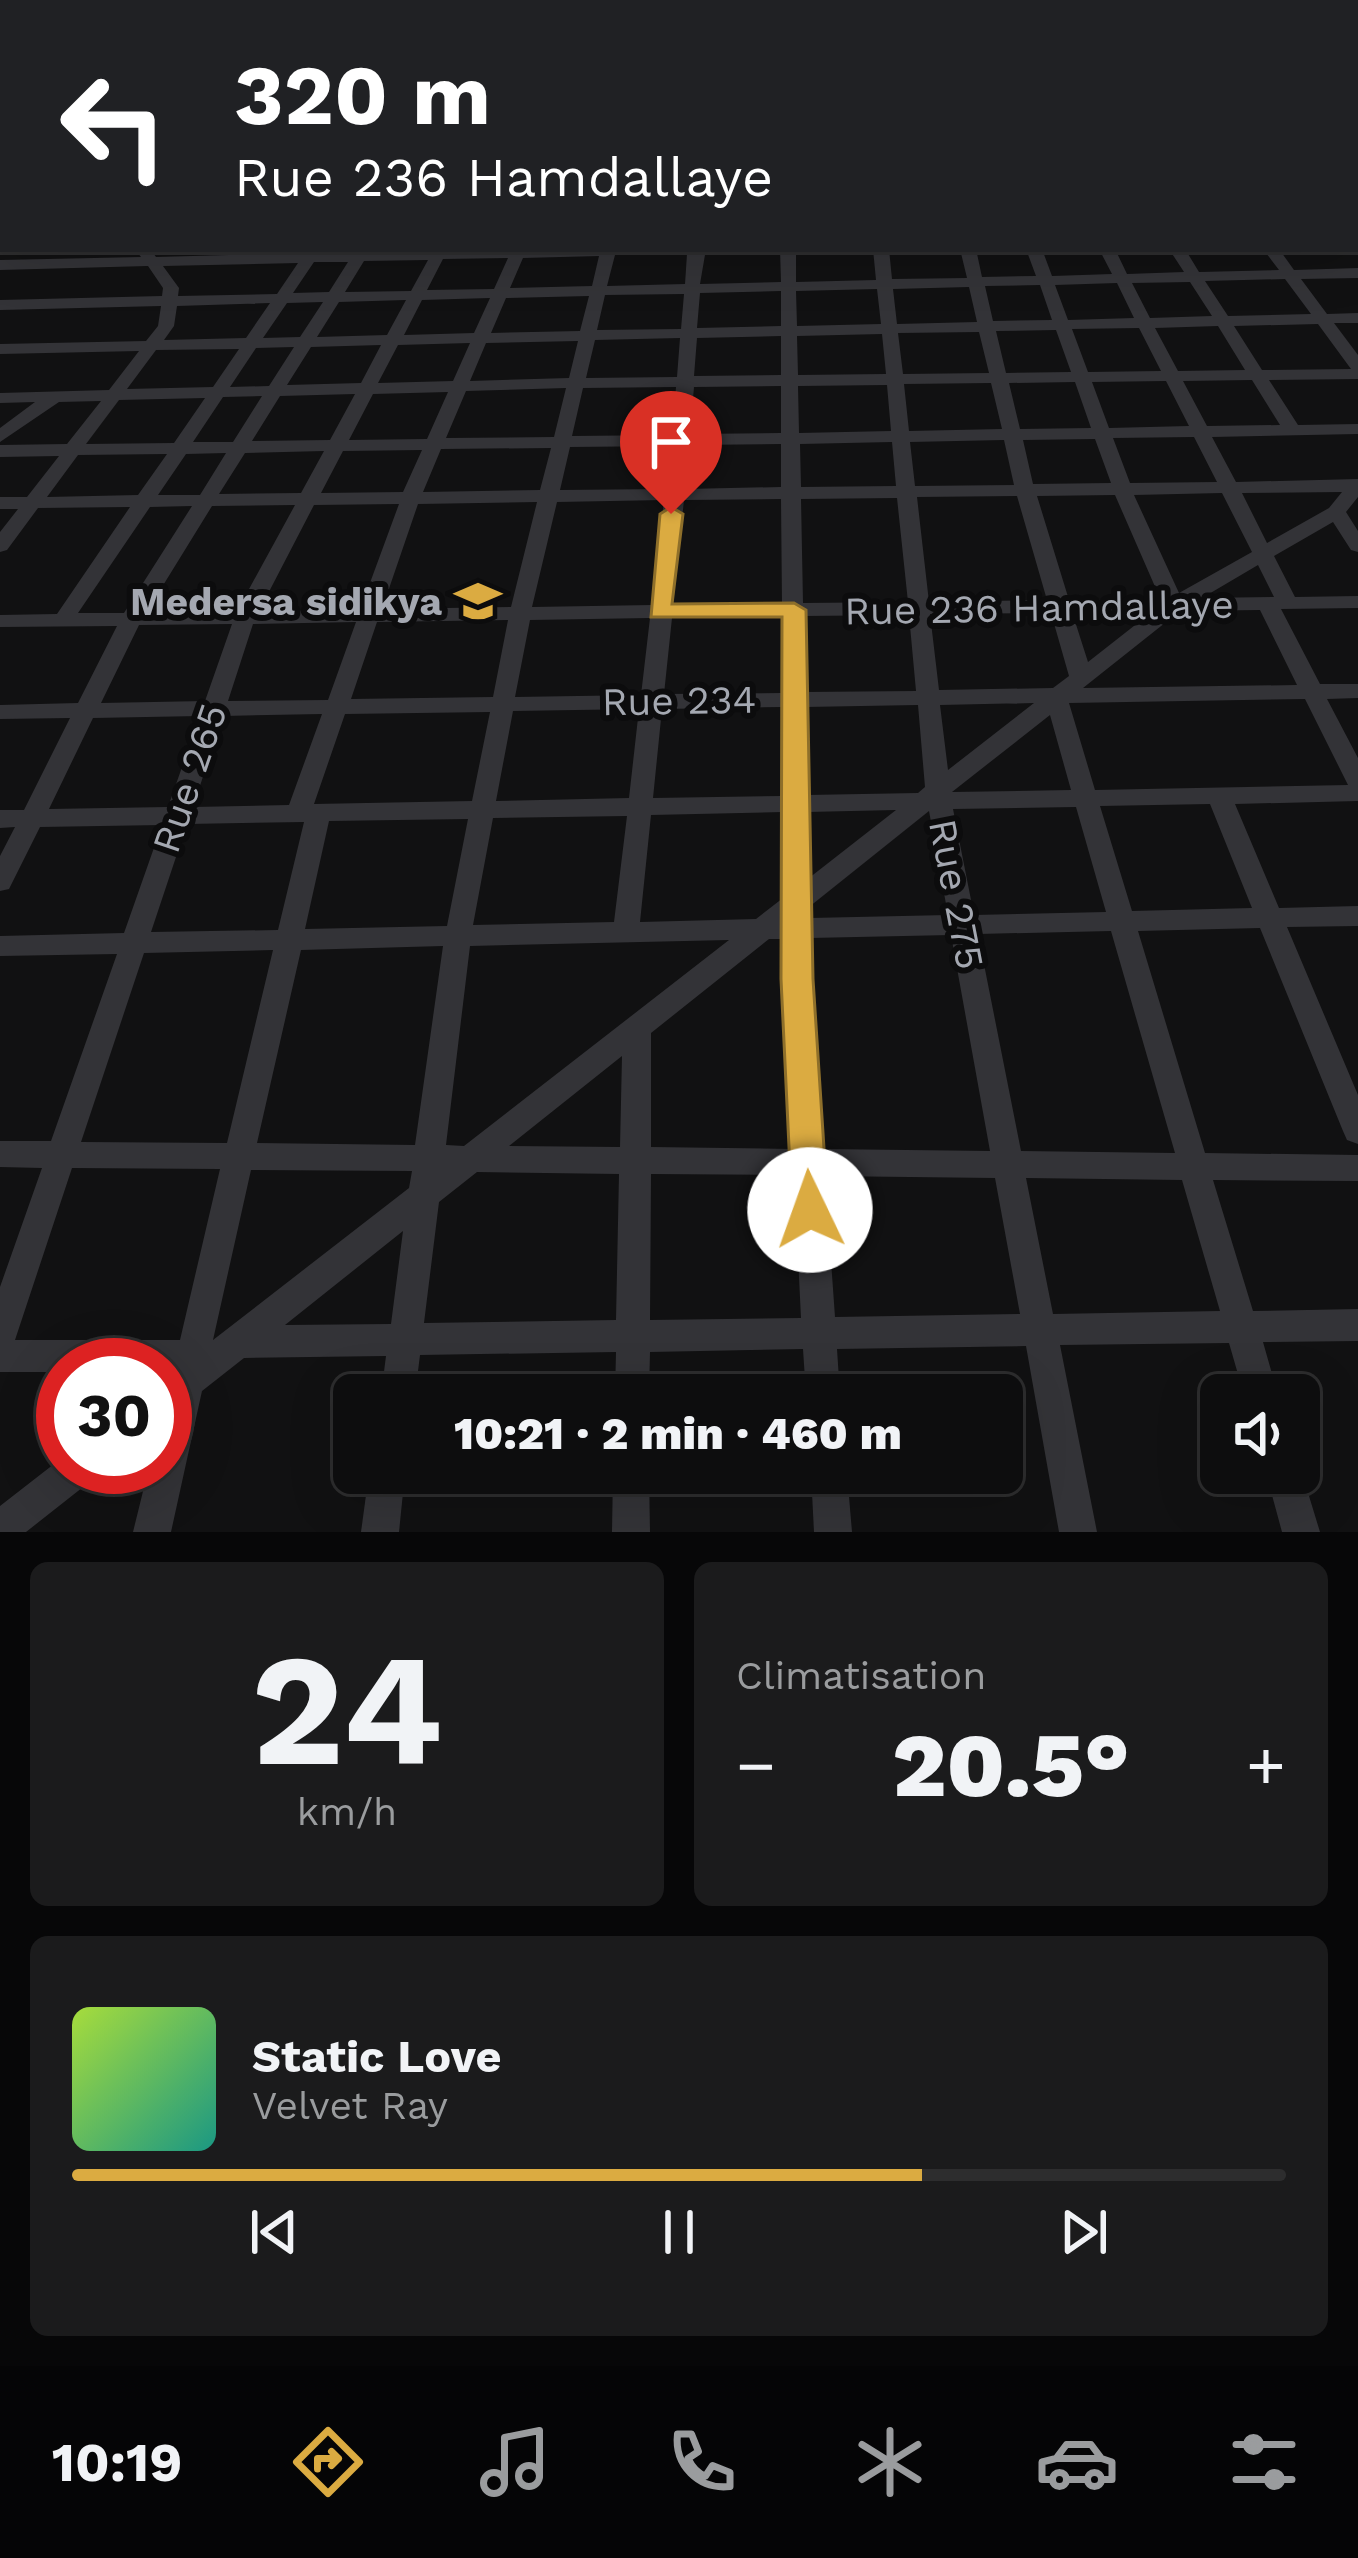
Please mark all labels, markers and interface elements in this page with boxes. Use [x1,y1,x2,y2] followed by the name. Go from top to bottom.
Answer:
[234,46,491,144] text: 320 m
[36,48,192,204] icon: left
[234,146,773,209] text: Rue 236 Hamdallaye
[620,391,722,514] pin
[638,409,704,475] icon: arrive
[453,576,503,626] school or university icon: Medersa sidikya
[130,579,442,624] place label: Medersa sidikya
[844,582,1234,633] street label: Rue 236 Hamdallaye
[601,677,757,724] street label: Rue 234
[143,698,236,859] street label: Rue 265
[920,815,993,973] street label: Rue 275
[747,1147,873,1273] position arrow
[36,1338,192,1494] speed limit sign: 30
[1200,1374,1320,1494] map controls
[1200,1374,1320,1494] button: sound
[454,1407,902,1460] text: 10:21 · 2 min · 460 m
[251,1619,443,1802] text: 24
[736,1653,986,1698] text: Climatisation
[892,1712,1130,1818] text: 20.5°
[736,1727,776,1804] text: −
[1246,1727,1286,1804] text: +
[297,1789,397,1834] text: km/h
[252,2030,502,2083] text: Static Love
[252,2083,448,2128] text: Velvet Ray
[241,2199,307,2265] icon: previous
[646,2199,712,2265] icon: pause
[1051,2199,1117,2265] icon: next
[286,2420,370,2504] icon: directions
[473,2420,557,2504] icon: music
[660,2420,744,2504] icon: phone
[848,2420,932,2504] icon: climate
[1035,2420,1119,2504] icon: car
[1222,2420,1306,2504] icon: filters
[52,2431,183,2494] text: 10:19

